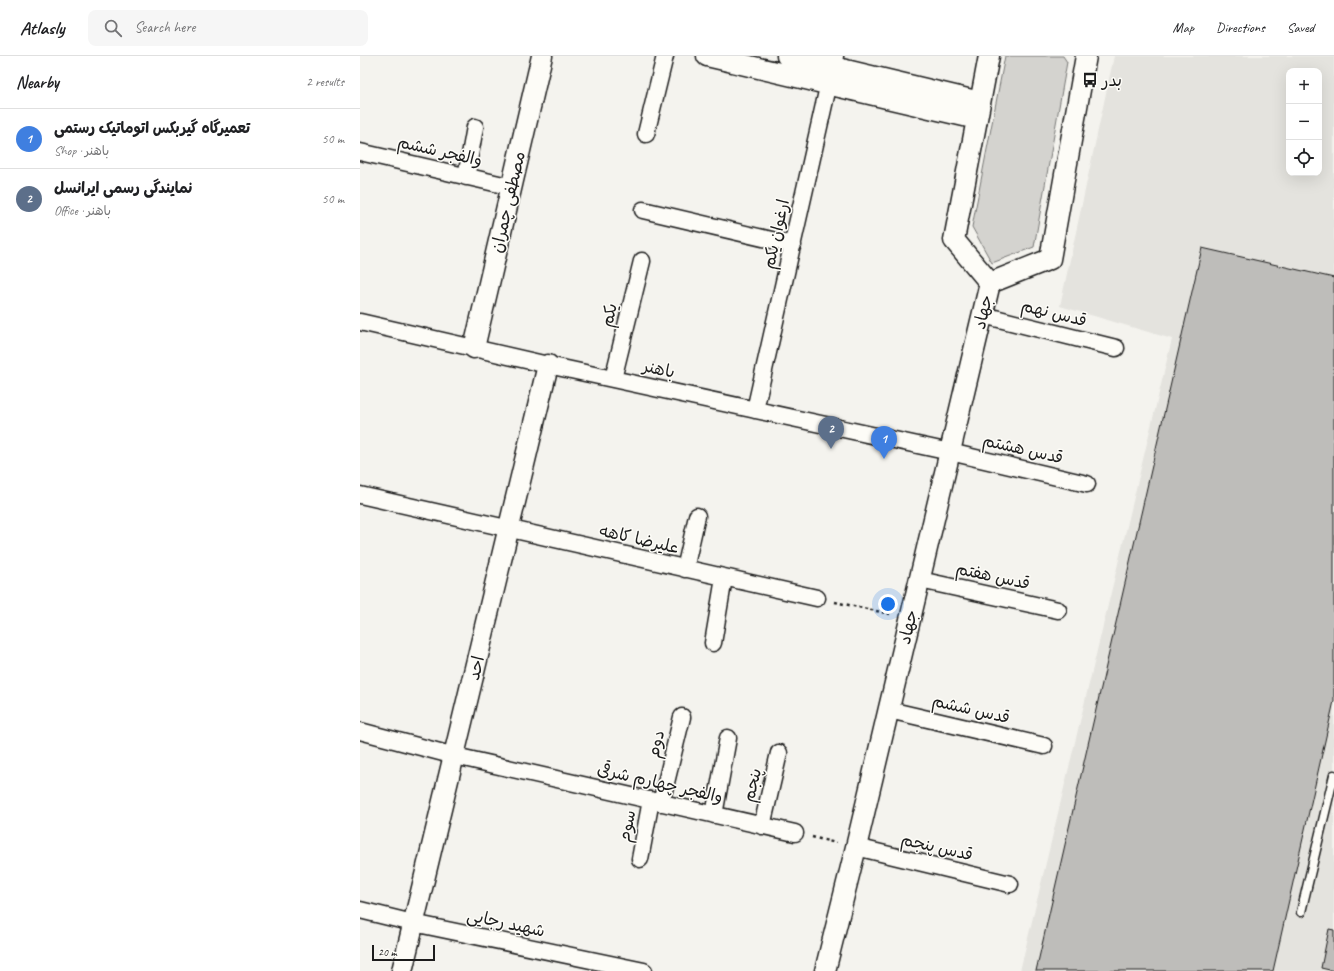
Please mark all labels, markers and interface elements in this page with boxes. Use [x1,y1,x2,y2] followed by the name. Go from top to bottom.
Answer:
[88,10,368,46] search box
[20,16,64,40] text: Atlasly
[102,17,124,39] icon: search
[134,18,195,37] text: Search here
[1173,19,1194,36] text: Map
[1216,19,1265,36] text: Directions
[1287,19,1314,36] text: Saved
[1286,68,1322,176] map controls
[1286,68,1322,104] button: +
[1100,70,1122,91] place label: بدر
[1081,71,1099,89] bus stop icon: بدر
[16,72,59,93] text: Nearby
[306,74,344,90] text: 2 results
[1286,104,1322,140] button: −
[54,119,250,138] text: تعمیرگاه گیربکس اتوماتیک رستمی
[26,131,32,147] text: 1
[322,131,344,147] text: 50 m
[395,131,484,173] street label: والفجر ششم
[1286,140,1322,176] button: locate
[54,143,109,159] text: Shop · باهنر
[486,149,530,255] street label: مصطفی چمران
[54,179,192,198] text: نمایندگی رسمی ایرانسل
[26,191,32,207] text: 2
[322,191,344,207] text: 50 m
[758,197,796,271] street label: ارغوان یکم
[54,203,111,219] text: Office · باهنر
[969,293,997,331] street label: جهاد
[1019,295,1089,333] street label: قدس نهم
[596,301,624,330] street label: یکم
[639,355,677,383] street label: باهنر
[818,416,844,449] pin: 2
[871,426,897,459] pin: 1
[980,430,1065,470] street label: قدس هشتم
[597,520,681,558] street label: علیرضا کاهه
[954,558,1032,596] street label: قدس هفتم
[878,594,898,614] your location
[894,608,922,646] street label: جهاد
[463,654,489,682] street label: احد
[930,690,1012,730] street label: قدس ششم
[643,728,672,760] street label: دوم
[595,757,725,810] street label: والفجر چهارم شرقی
[738,766,768,805] street label: پنجم
[614,808,643,844] street label: سوم
[899,829,975,867] street label: قدس پنجم
[465,904,547,942] street label: شهید رجایی
[372,943,435,962] scale bar
[378,945,397,959] text: 20 m

